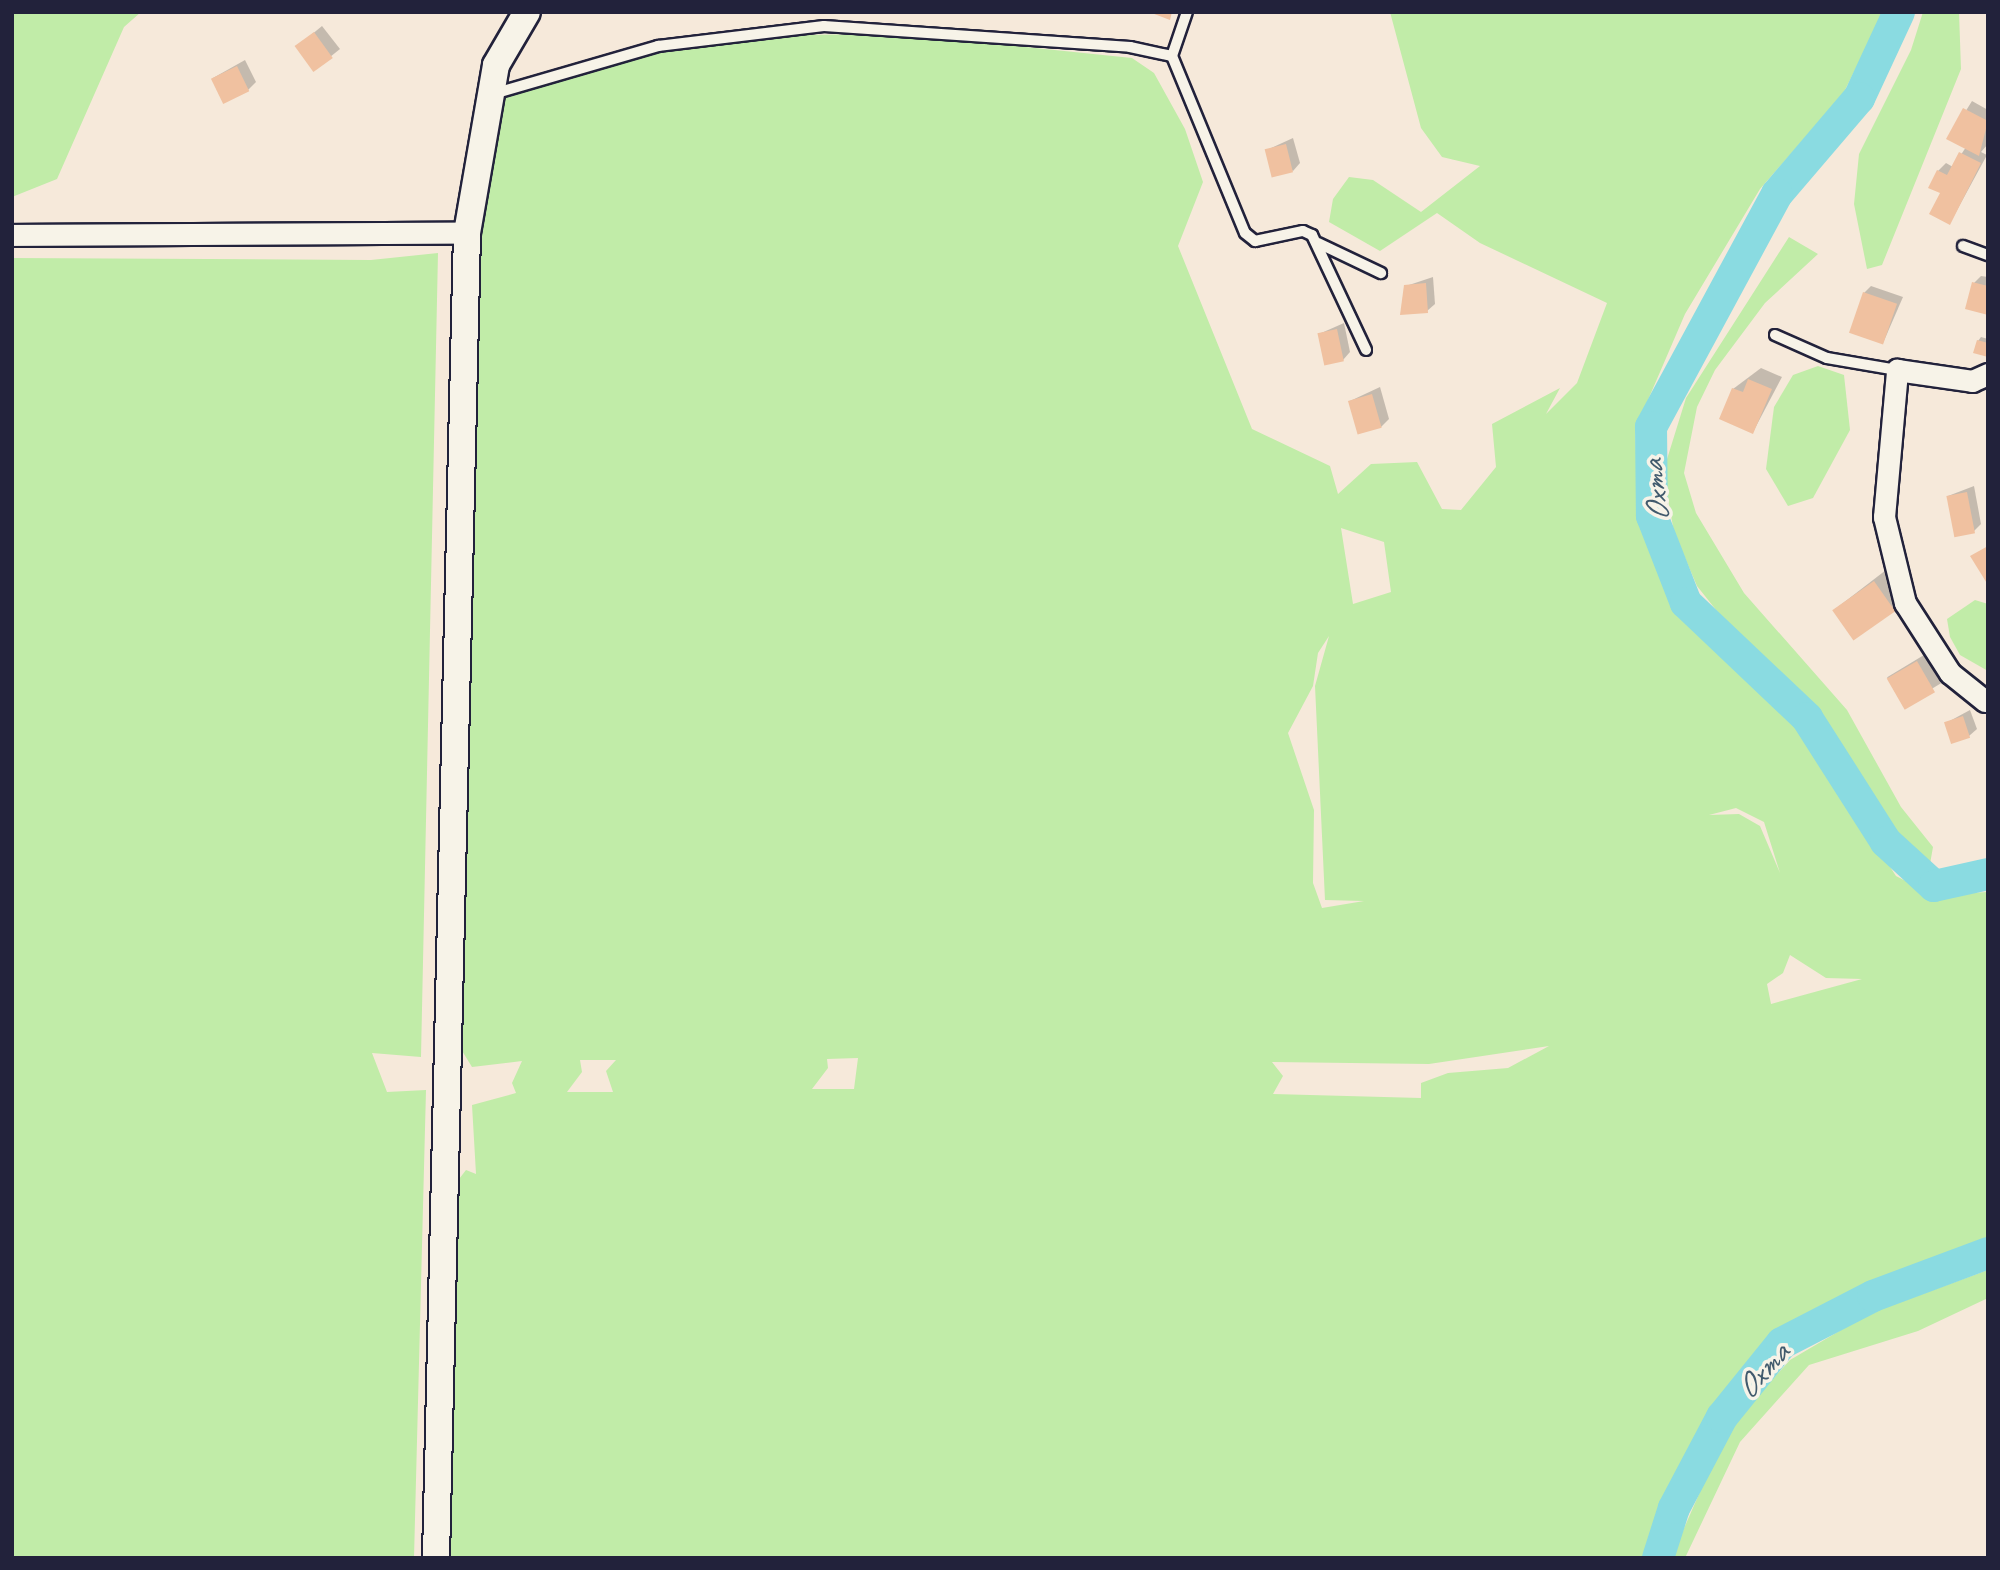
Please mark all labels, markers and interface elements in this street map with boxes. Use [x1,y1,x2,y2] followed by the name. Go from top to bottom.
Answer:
[1634,458,1678,524] water label: Охта
[1728,1335,1798,1407] water label: Охта

